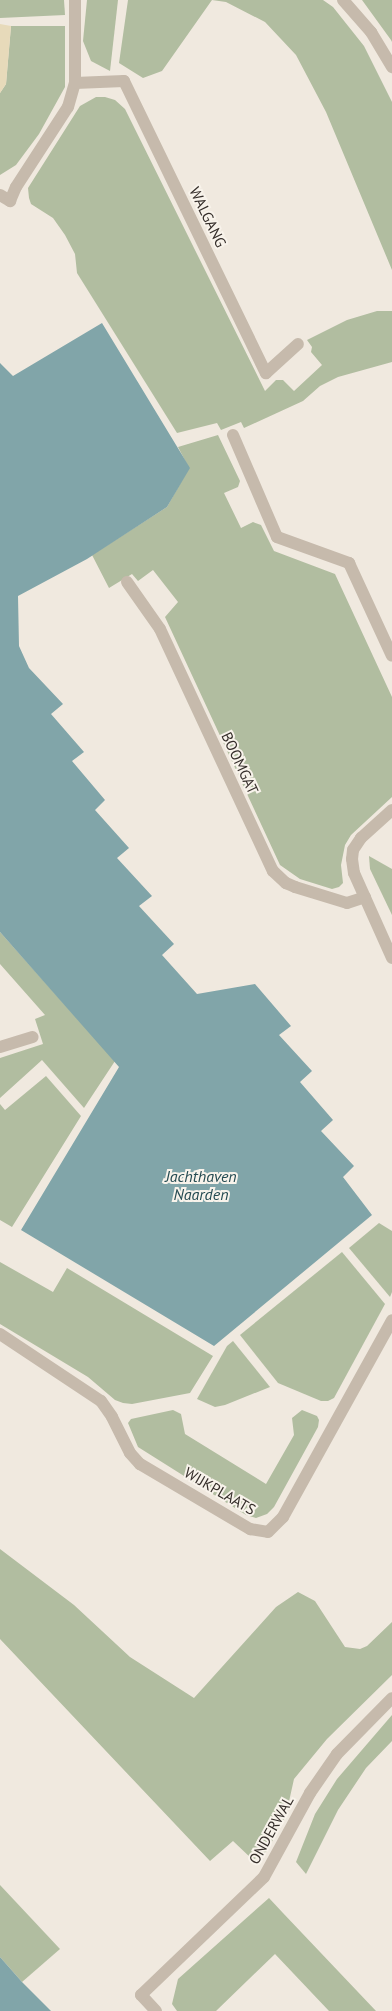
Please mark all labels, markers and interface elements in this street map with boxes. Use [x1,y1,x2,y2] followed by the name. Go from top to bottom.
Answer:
[186,184,230,250] street label: WALGANG
[218,729,262,797] street label: BOOMGAT
[165,1166,237,1204] water label: Jachthaven Naarden
[181,1463,259,1519] street label: WIJKPLAATS
[245,1793,297,1867] street label: ONDERWAL

